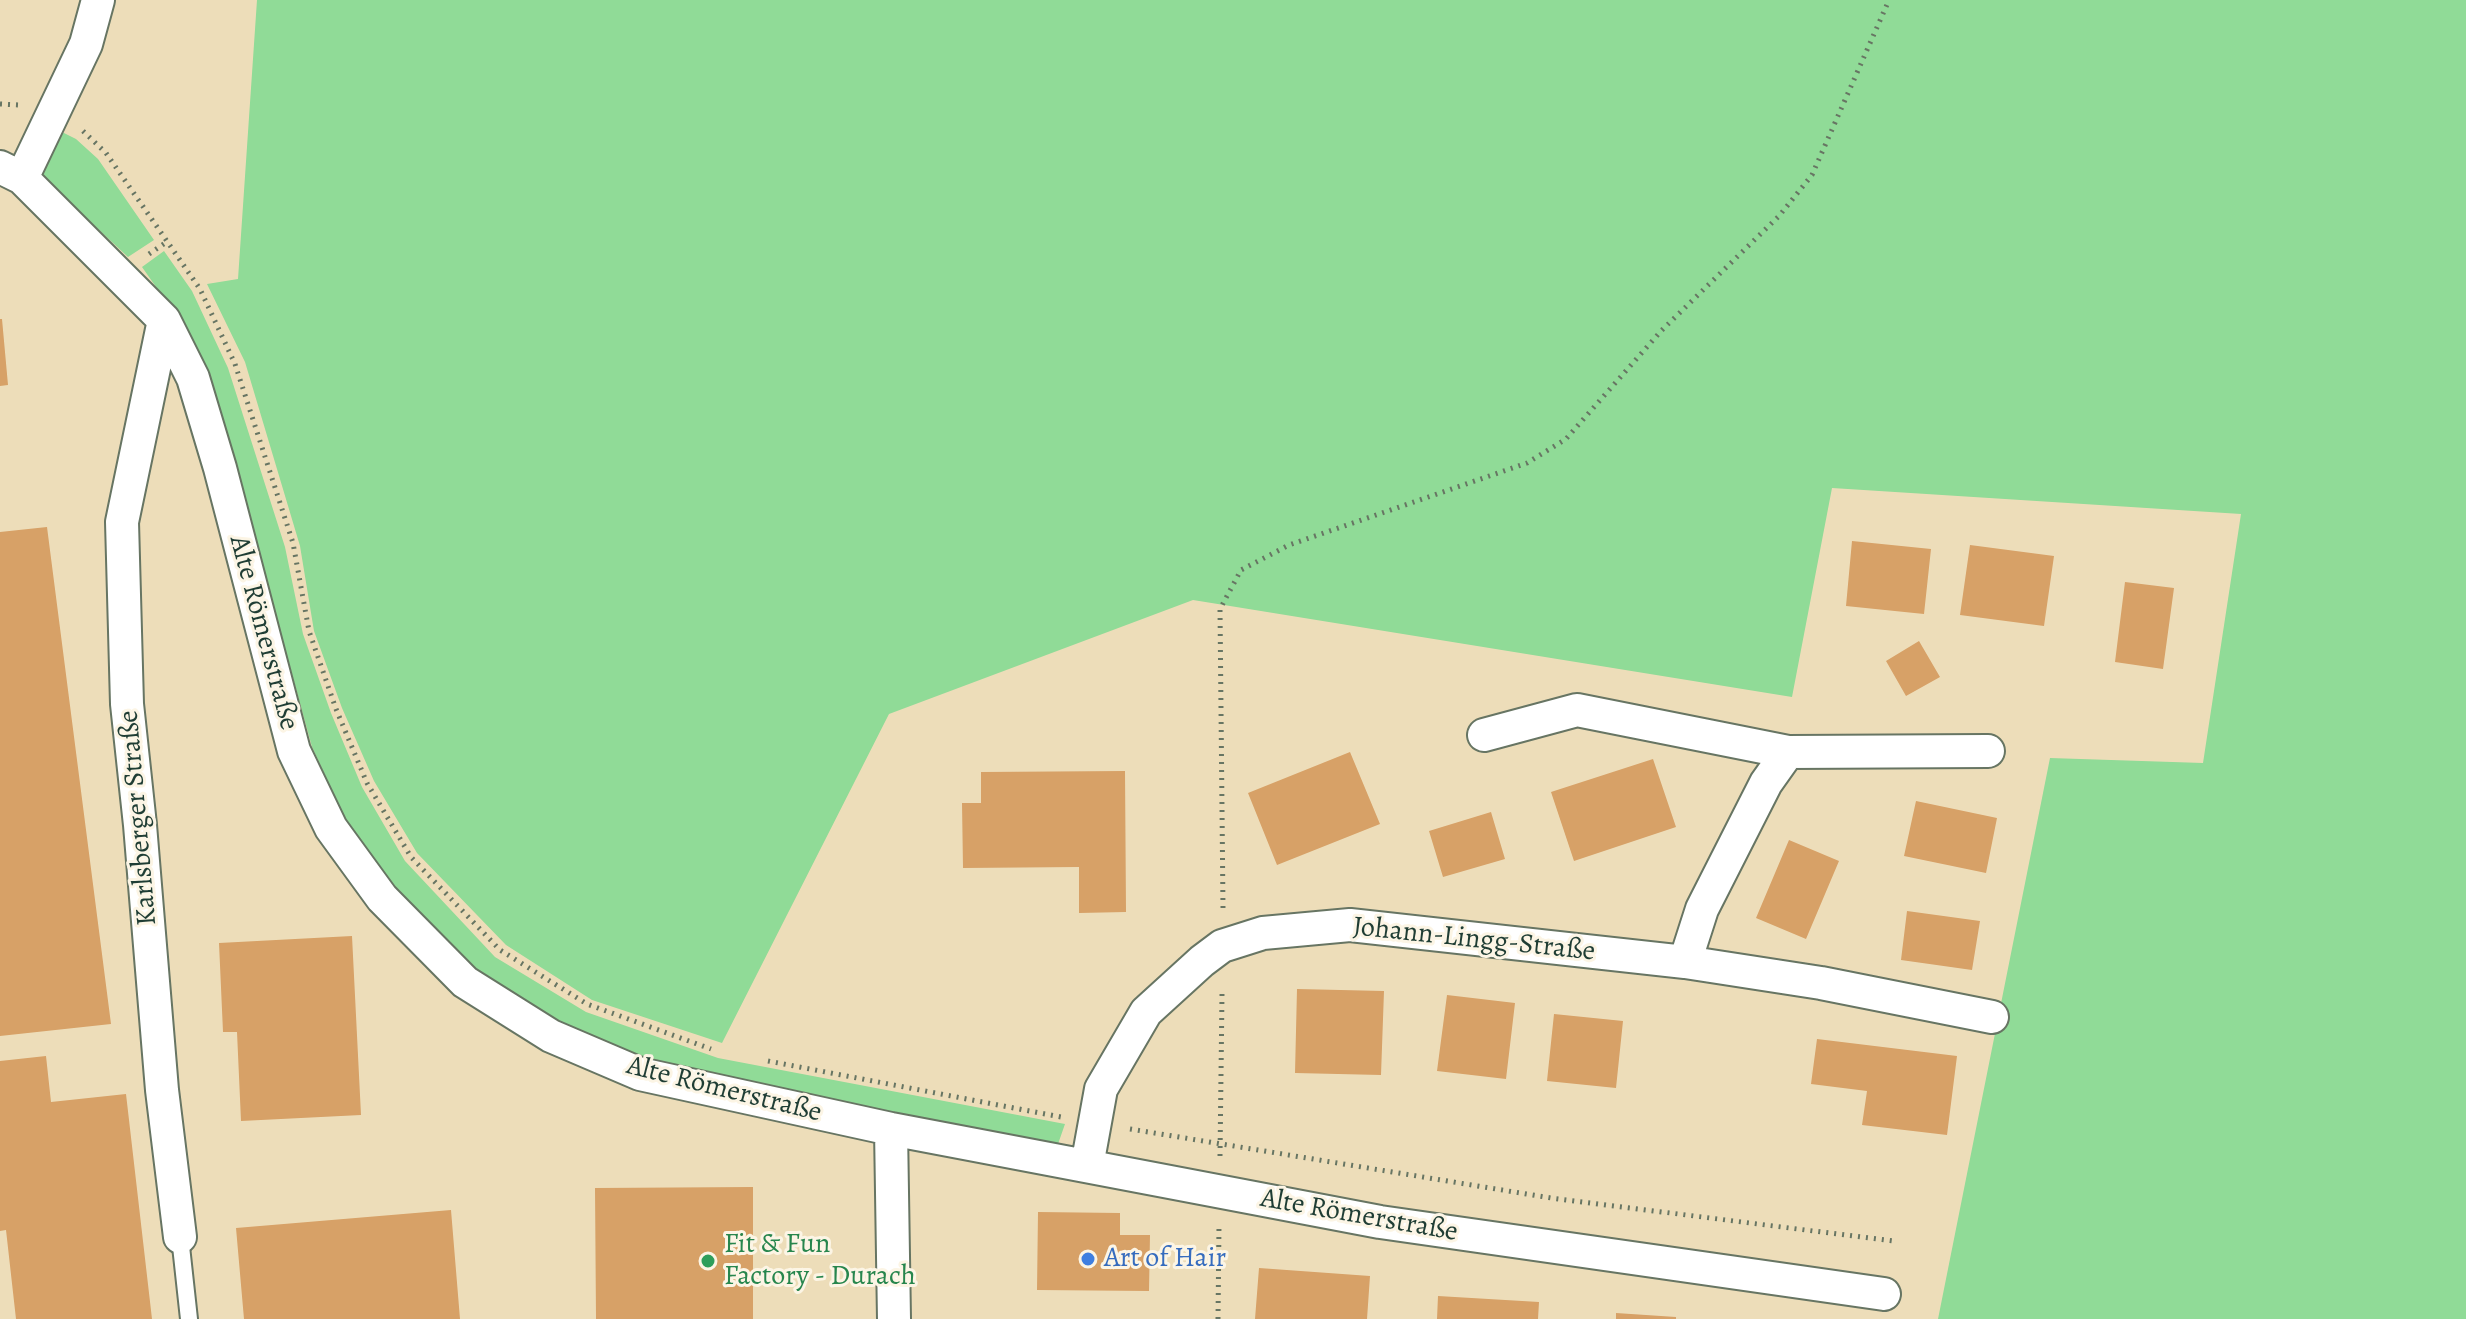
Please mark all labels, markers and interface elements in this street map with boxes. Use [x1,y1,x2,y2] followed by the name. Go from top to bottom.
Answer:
[221,532,305,734] street label: Alte Römerstraße
[113,709,165,927] street label: Karlsberger Straße
[1351,911,1597,969] street label: Johann-Lingg-Straße
[623,1050,825,1130] street label: Alte Römerstraße
[1258,1182,1460,1250] street label: Alte Römerstraße
[724,1228,916,1294] place label: Fit & Fun Factory - Durach
[1104,1242,1226,1276] place label: Art of Hair
[1079,1250,1097,1268] marker: Art of Hair
[699,1252,717,1270] marker: Fit & Fun Factory - Durach

